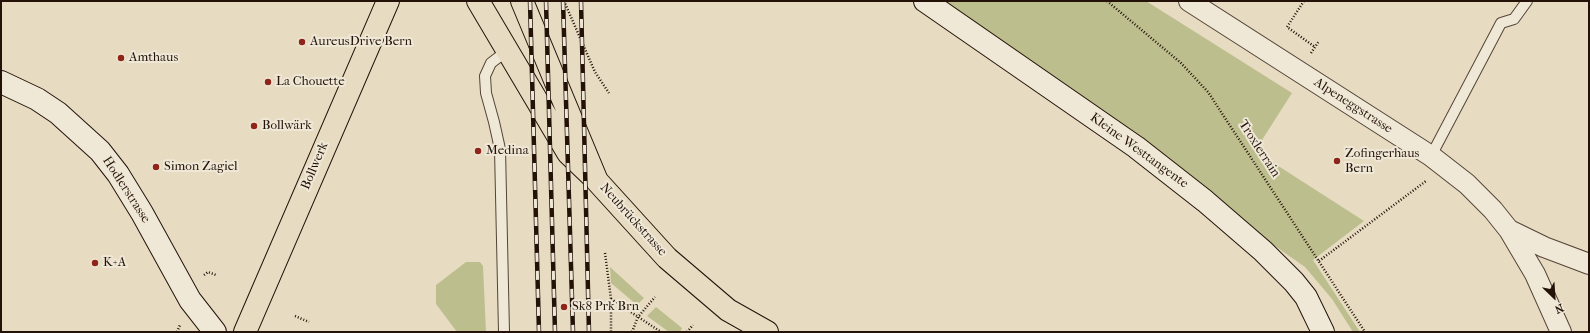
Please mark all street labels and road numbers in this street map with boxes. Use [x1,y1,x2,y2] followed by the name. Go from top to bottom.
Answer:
[1311,75,1395,137] street label: Alpeneggstrasse
[1087,110,1191,192] street label: Kleine Westtangente
[1235,118,1283,180] street label: Troxlerrain
[298,140,332,192] street label: Bollwerk
[99,154,153,226] street label: Hodlerstrasse
[596,180,670,260] street label: Neubrückstrasse

